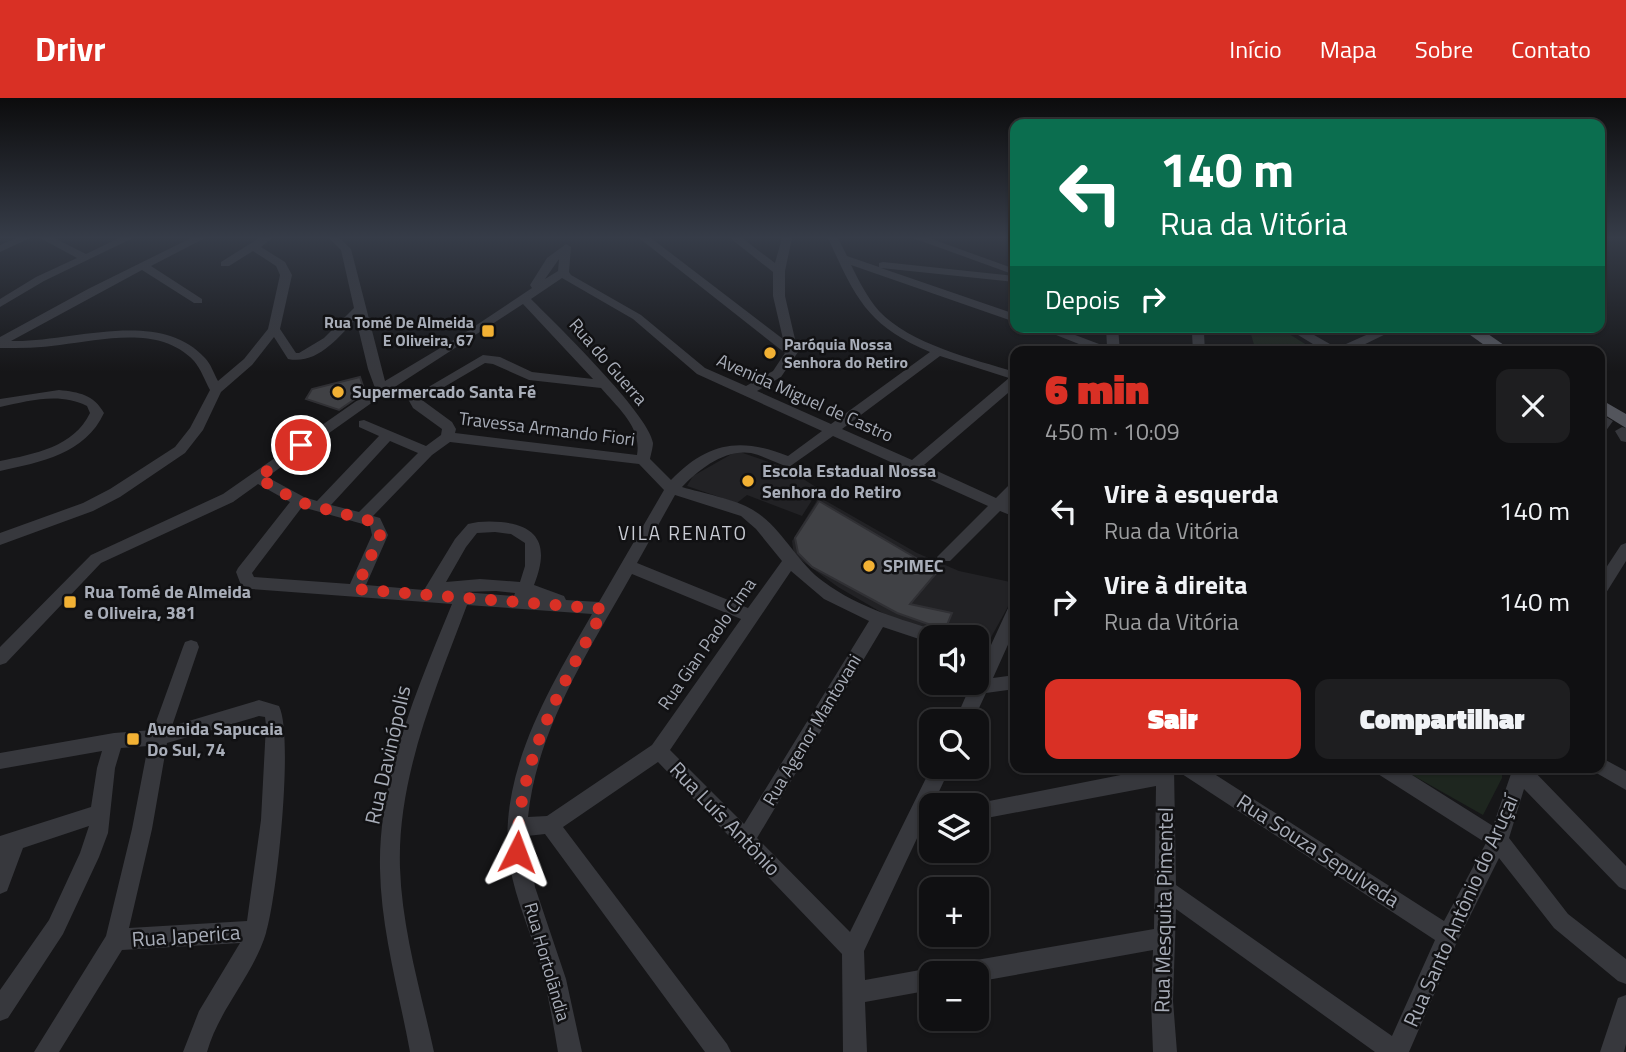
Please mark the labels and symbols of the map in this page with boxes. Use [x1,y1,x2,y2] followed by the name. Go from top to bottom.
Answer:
[324,310,474,352] place label: Rua Tomé De Almeida E Oliveira, 67
[563,312,654,411] street label: Rua do Guerra
[480,323,496,339] marker: Rua Tomé De Almeida E Oliveira, 67
[784,332,908,374] place label: Paróquia Nossa Senhora do Retiro
[762,345,778,361] marker: Paróquia Nossa Senhora do Retiro
[713,346,898,449] street label: Avenida Miguel de Castro
[352,378,536,405] place label: Supermercado Santa Fé
[330,384,346,400] marker: Supermercado Santa Fé
[458,404,637,453] street label: Travessa Armando Fiori
[271,415,331,475] pin
[762,457,936,505] place label: Escola Estadual Nossa Senhora do Retiro
[740,473,756,489] marker: Escola Estadual Nossa Senhora do Retiro
[618,518,748,547] district label: VILA RENATO
[883,552,944,579] place label: SPIMEC
[861,558,877,574] marker: SPIMEC
[651,572,762,715] street label: Rua Gian Paolo Cima
[84,578,251,626] place label: Rua Tomé de Almeida e Oliveira, 381
[62,594,78,610] marker: Rua Tomé de Almeida e Oliveira, 381
[756,649,868,811] street label: Rua Agenor Mantovani
[356,682,419,827] street label: Rua Davinópolis
[147,715,283,763] place label: Avenida Sapucaia Do Sul, 74
[125,731,141,747] marker: Avenida Sapucaia Do Sul, 74
[663,754,789,883] street label: Rua Luís Antônio
[1231,785,1407,915] street label: Rua Souza Sepulveda
[1394,788,1526,1032] street label: Rua Santo Antônio do Aruçaí
[1145,807,1181,1013] street label: Rua Mesquita Pimentel
[480,815,554,889] position arrow
[518,899,577,1024] street label: Rua Hortolãndia
[130,915,242,955] street label: Rua Japerica

